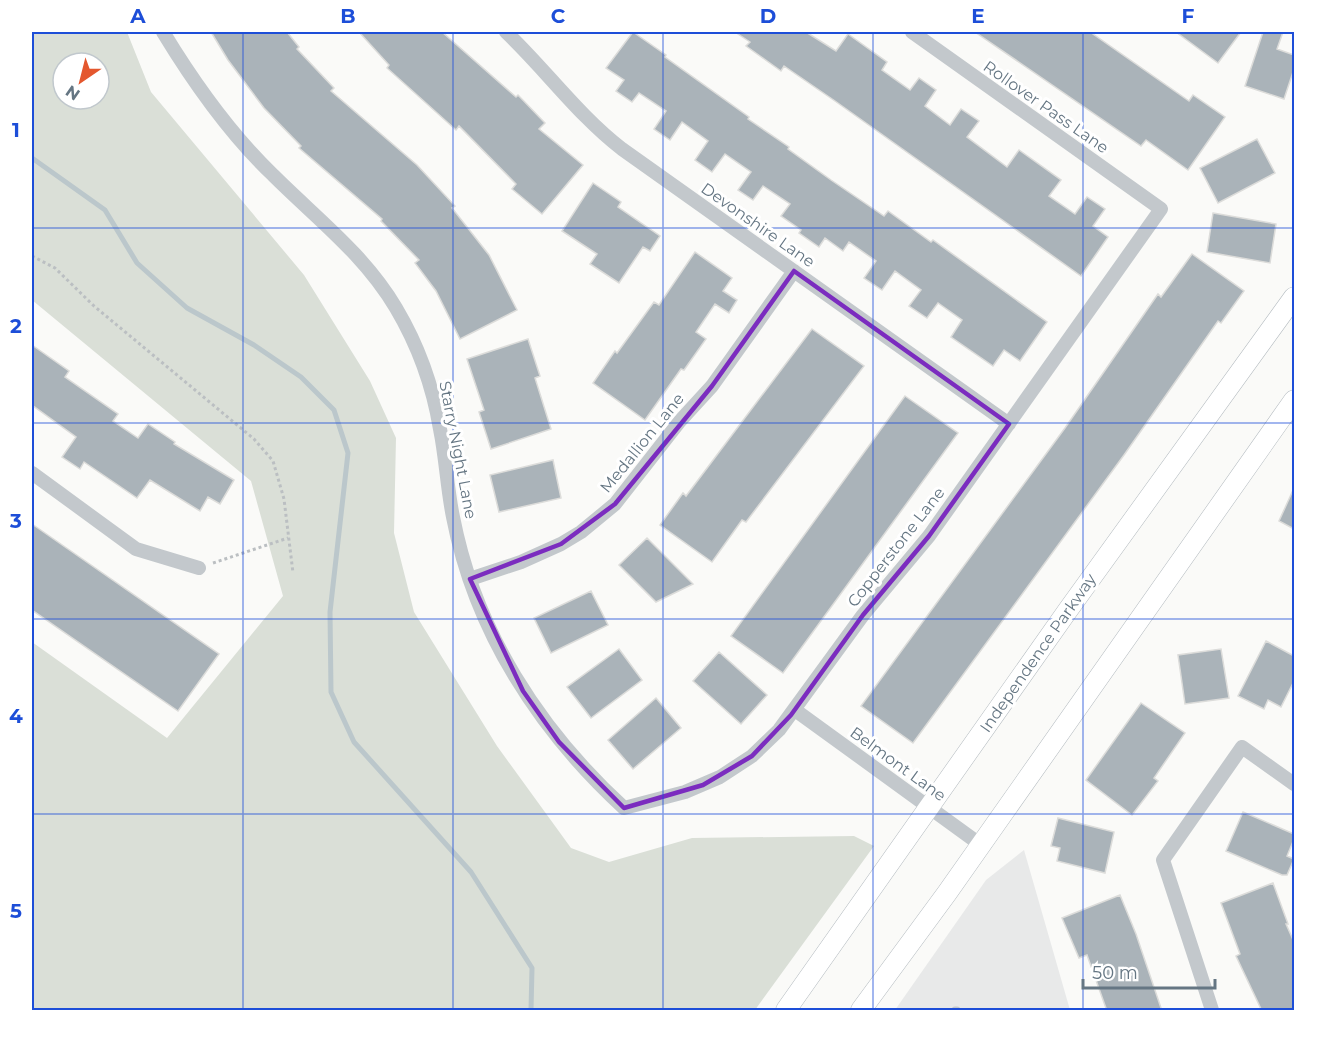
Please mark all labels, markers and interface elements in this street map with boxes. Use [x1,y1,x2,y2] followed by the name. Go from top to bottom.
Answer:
[129,4,146,28] text: A
[340,4,356,28] text: B
[551,4,566,28] text: C
[760,4,776,28] text: D
[971,4,985,28] text: E
[1182,4,1195,28] text: F
[51,51,111,111] north arrow
[980,57,1112,157] street label: Rollover Pass Lane
[62,81,83,104] text: N
[12,118,20,142] text: 1
[698,179,818,271] street label: Devonshire Lane
[10,314,22,338] text: 2
[435,379,481,521] street label: Starry Night Lane
[596,389,688,497] street label: Medallion Lane
[843,483,949,611] street label: Copperstone Lane
[9,509,22,533] text: 3
[976,570,1100,736] street label: Independence Parkway
[9,704,23,728] text: 4
[846,723,950,805] street label: Belmont Lane
[10,899,22,923] text: 5
[1083,952,1215,990] scale bar
[1092,962,1138,984] text: 50 m

